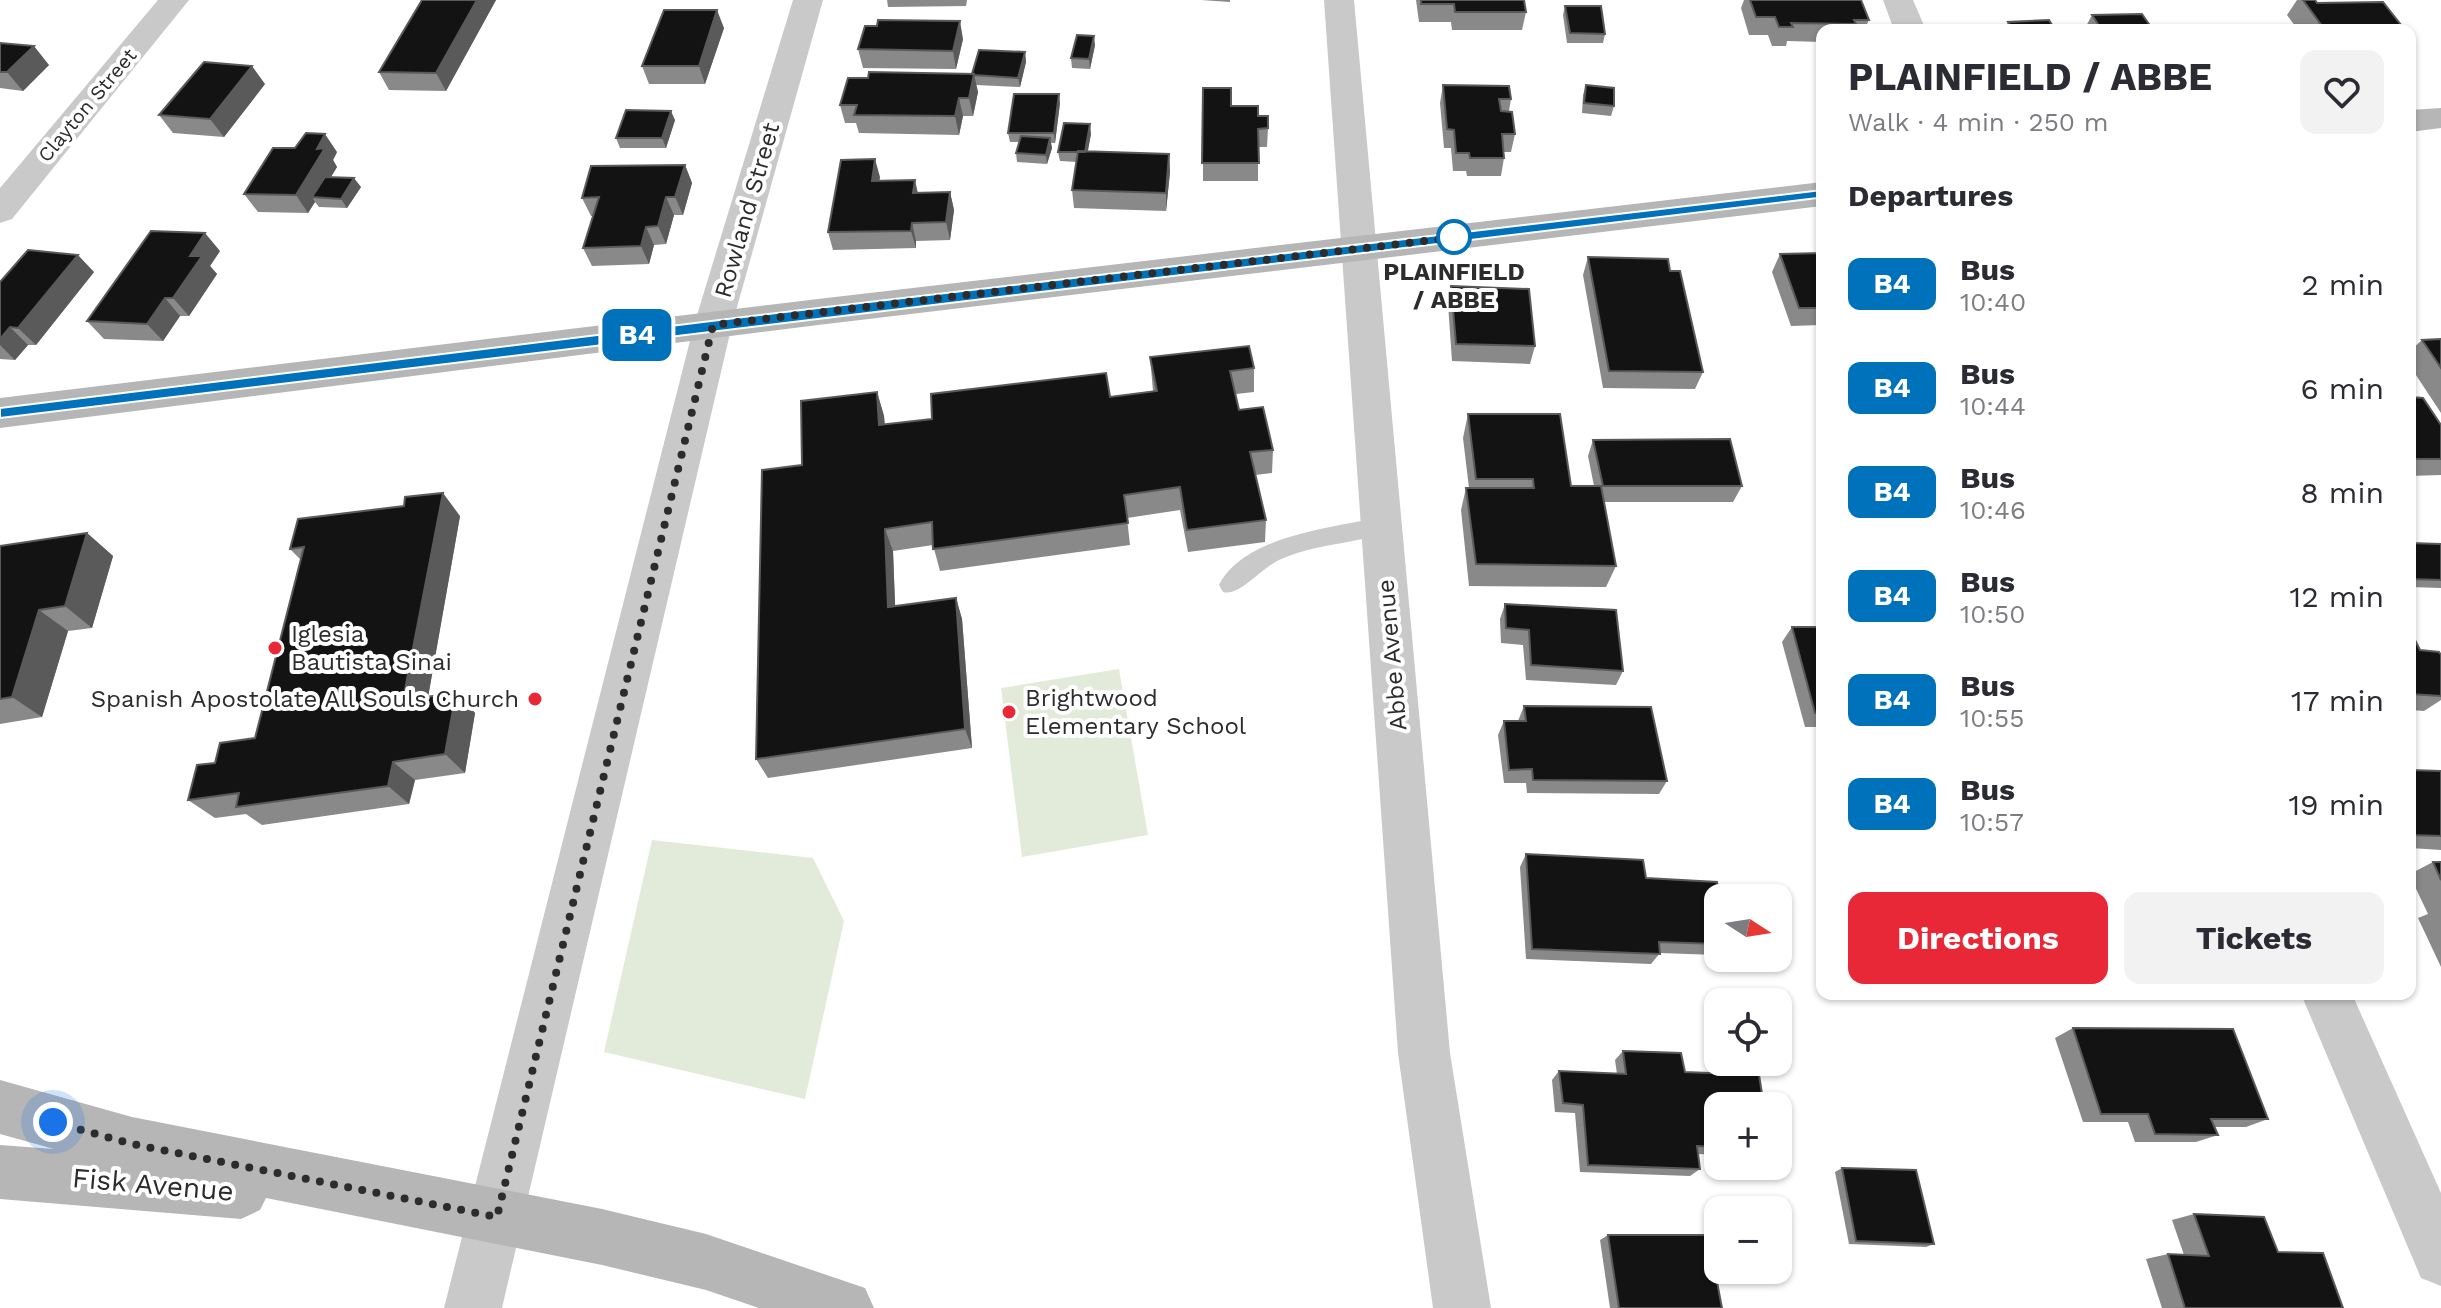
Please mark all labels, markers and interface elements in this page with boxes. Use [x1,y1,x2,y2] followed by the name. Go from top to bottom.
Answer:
[33,43,142,167] street label: Clayton Street
[2300,50,2384,134] button: heart
[1848,55,2212,99] text: PLAINFIELD / ABBE
[1848,107,2109,137] text: Walk · 4 min · 250 m
[709,119,785,301] street label: Rowland Street
[1848,178,2013,213] text: Departures
[1437,220,1471,254] marker: PLAINFIELD / ABBE
[1960,252,2015,287] text: Bus
[1383,258,1525,314] place label: PLAINFIELD / ABBE
[1873,267,1911,300] text: B4
[2301,267,2384,302] text: 2 min
[1960,287,2026,317] text: 10:40
[601,309,673,361] line badge: B4
[618,318,656,351] text: B4
[1960,356,2015,391] text: Bus
[1873,371,1911,404] text: B4
[2300,371,2384,406] text: 6 min
[1960,391,2026,421] text: 10:44
[1960,460,2015,495] text: Bus
[1873,475,1911,508] text: B4
[2300,475,2384,510] text: 8 min
[1960,495,2026,525] text: 10:46
[1960,564,2015,599] text: Bus
[1371,578,1413,732] street label: Abbe Avenue
[1873,579,1911,612] text: B4
[2289,579,2384,614] text: 12 min
[1960,599,2025,629] text: 10:50
[291,620,452,676] place label: Iglesia Bautista Sinai
[266,639,284,657] marker: Iglesia Bautista Sinai
[1960,668,2015,703] text: Bus
[1873,683,1911,716] text: B4
[2291,683,2384,718] text: 17 min
[1025,684,1247,740] place label: Brightwood Elementary School
[91,685,519,713] place label: Spanish Apostolate All Souls Church
[526,690,544,708] marker: Spanish Apostolate All Souls Church
[1000,703,1018,721] marker: Brightwood Elementary School
[1960,703,2024,733] text: 10:55
[1960,772,2015,807] text: Bus
[1873,787,1911,820] text: B4
[2288,787,2384,822] text: 19 min
[1960,807,2024,837] text: 10:57
[1704,884,1792,972] north arrow
[1704,884,1792,1284] map controls
[1848,892,2108,984] button: Directions
[2124,892,2384,984] button: Tickets
[1704,988,1792,1076] button: locate
[1704,1092,1792,1180] button: +
[33,1102,73,1142] your location
[71,1161,235,1208] street label: Fisk Avenue
[1704,1196,1792,1284] button: −

